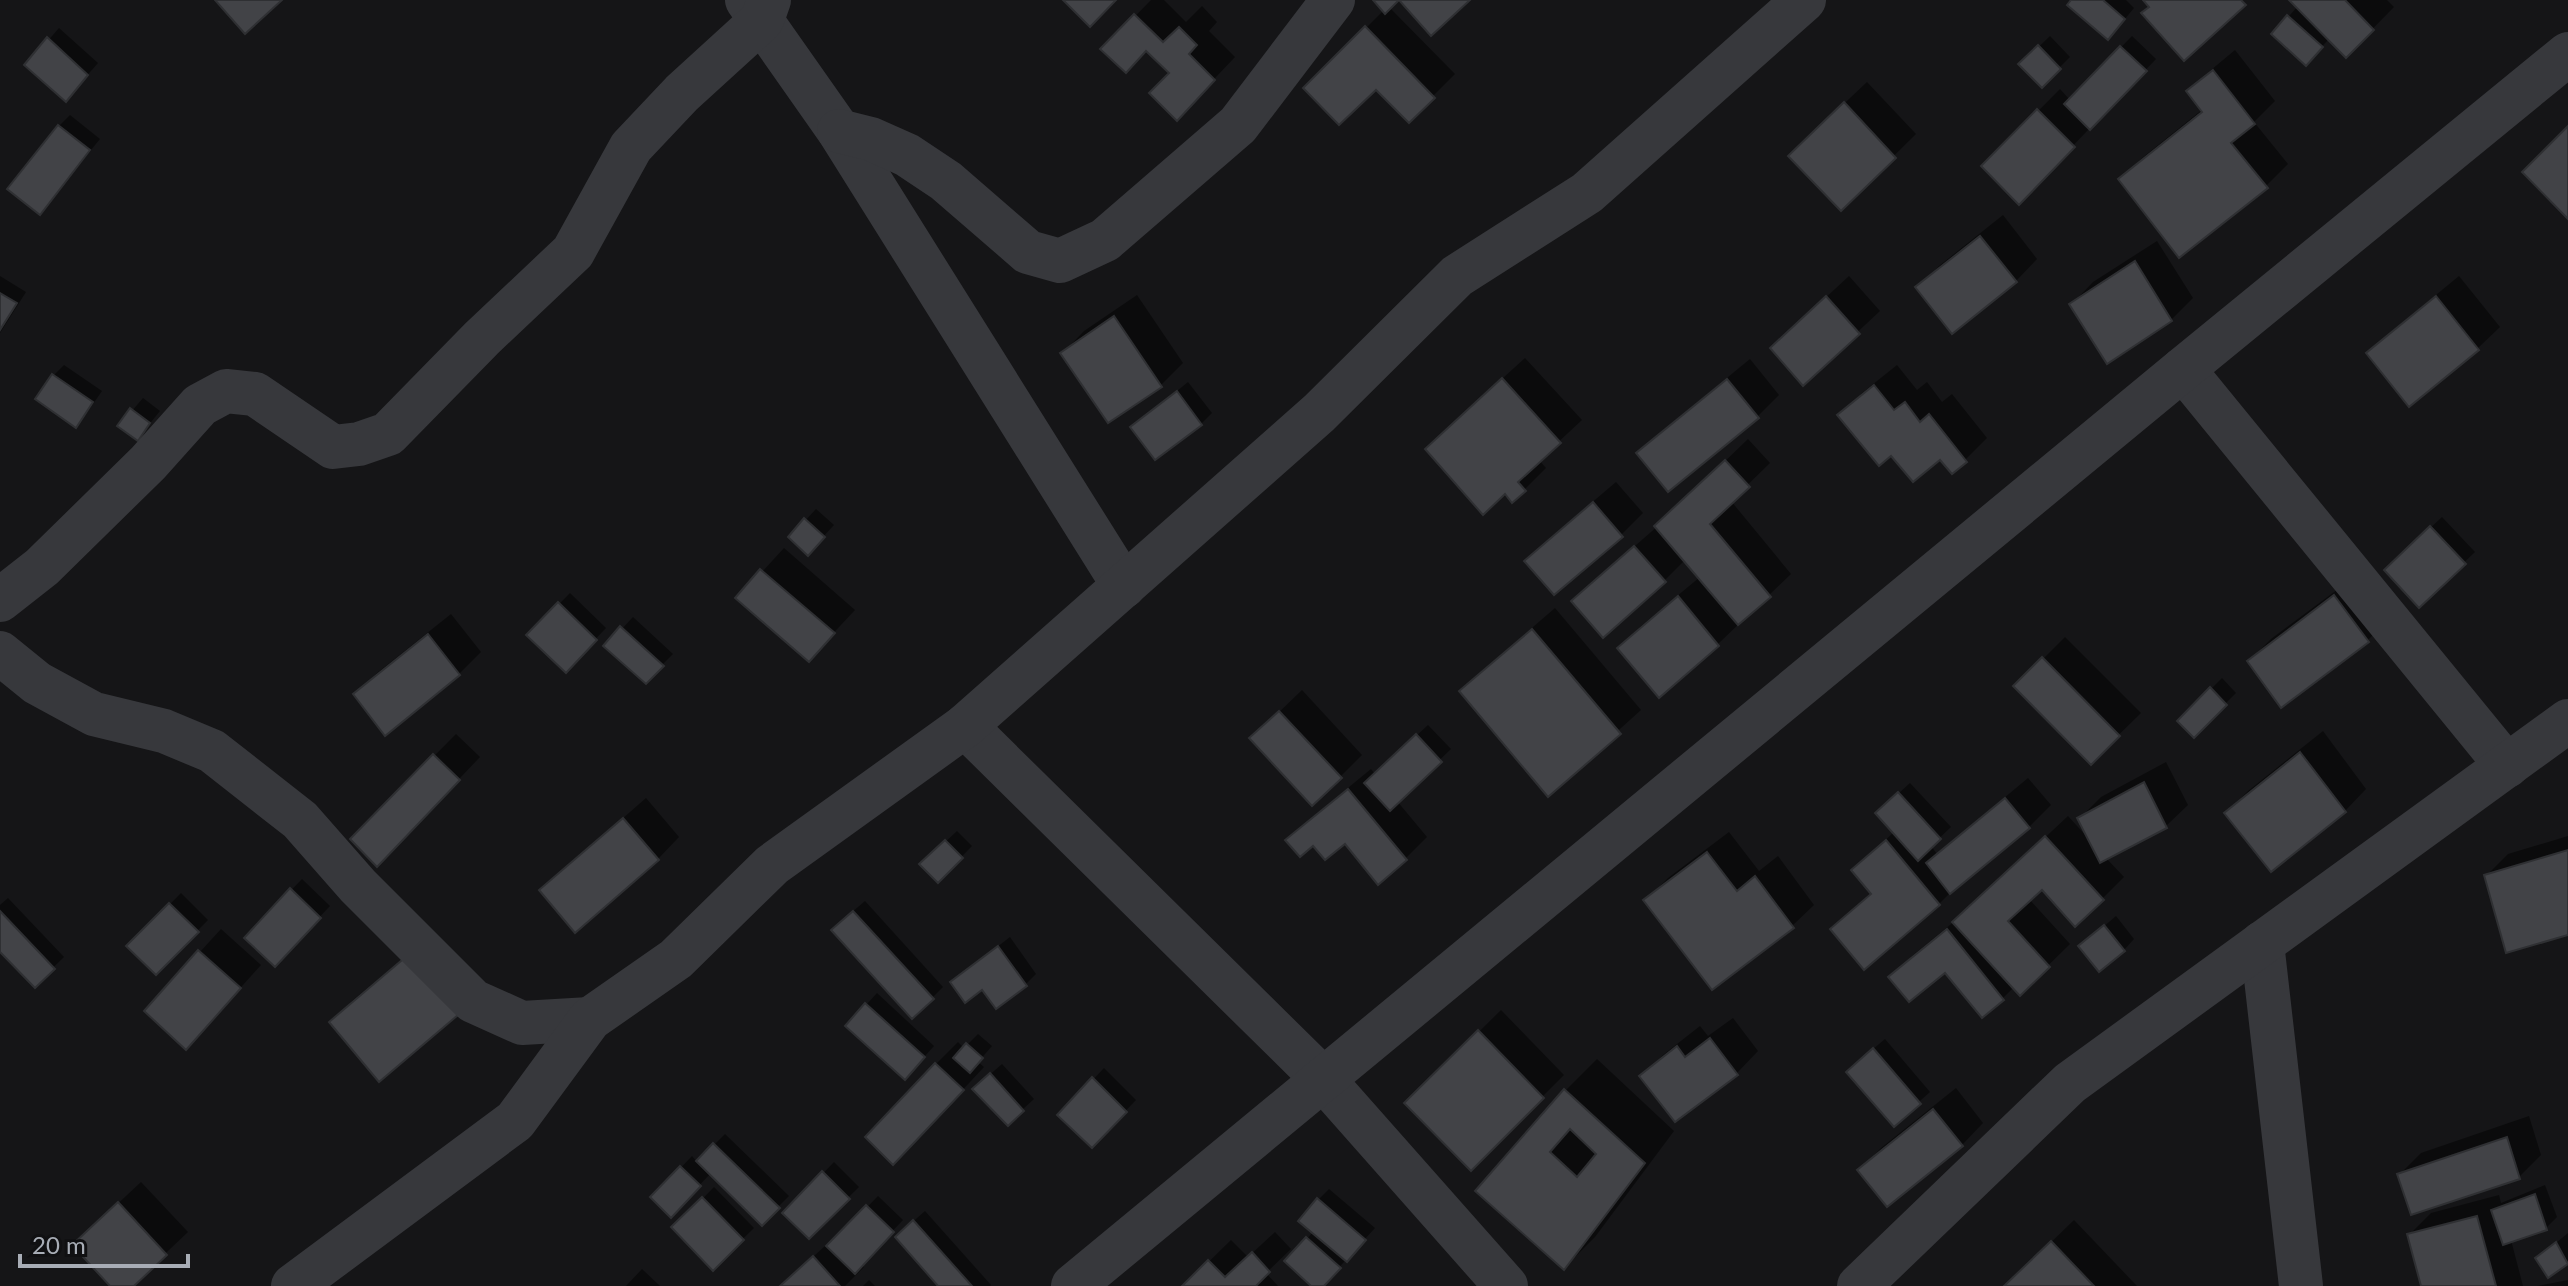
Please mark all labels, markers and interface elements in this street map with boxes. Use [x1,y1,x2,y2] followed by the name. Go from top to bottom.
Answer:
[20,1218,188,1268] scale bar
[32,1230,86,1259] text: 20 m

